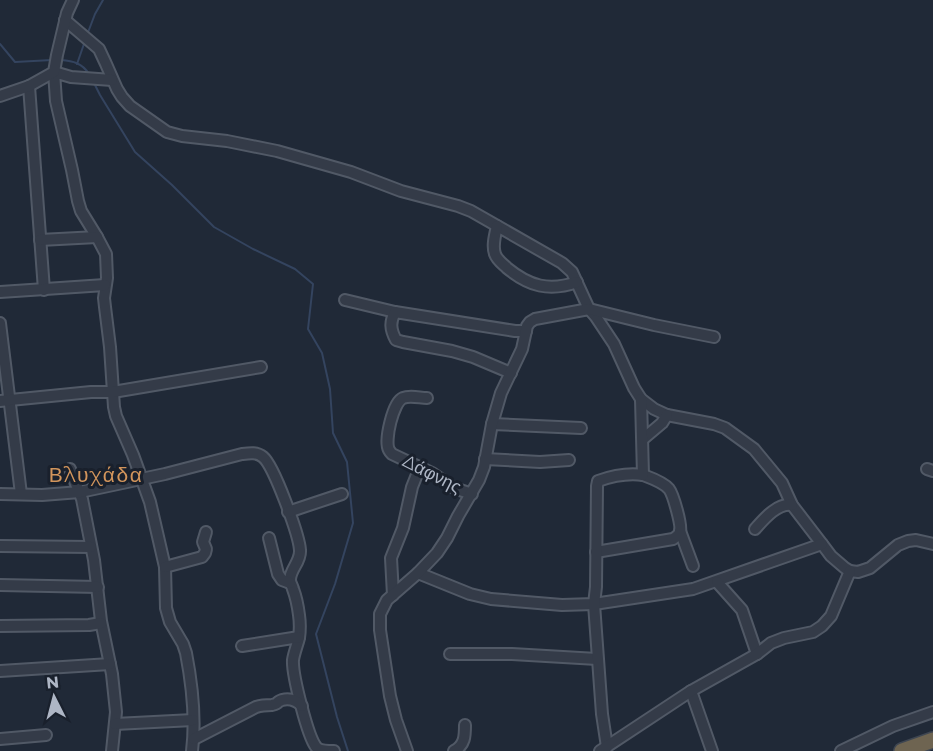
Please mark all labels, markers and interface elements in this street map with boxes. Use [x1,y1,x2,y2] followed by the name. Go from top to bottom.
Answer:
[399,450,465,498] street label: Δάφνης
[49,462,143,487] district label: Βλυχάδα
[24,667,84,727] north arrow
[45,672,60,693] text: N

